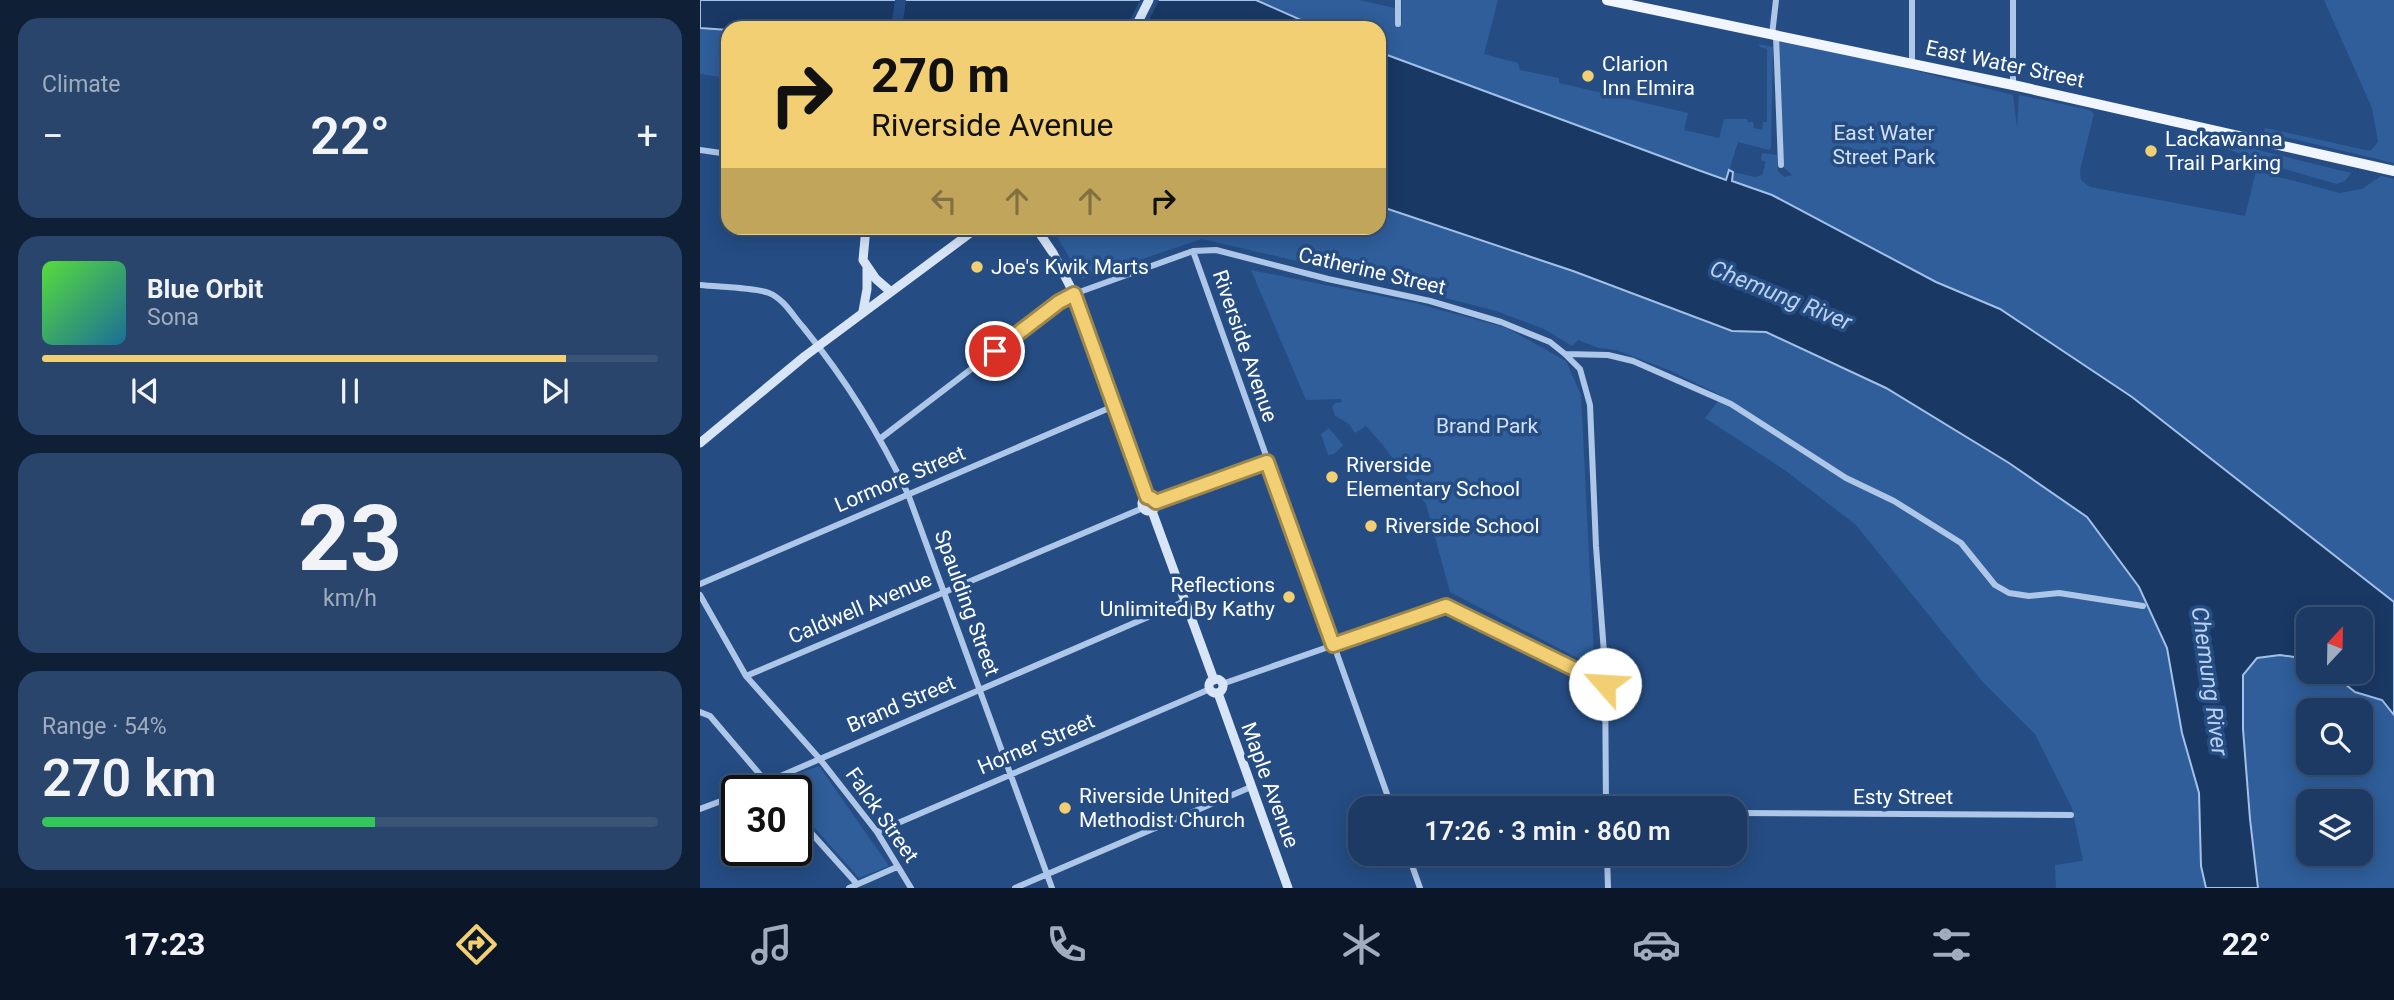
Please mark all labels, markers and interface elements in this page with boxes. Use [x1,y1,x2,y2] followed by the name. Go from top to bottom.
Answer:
[1923,35,2087,93] street label: East Water Street
[871,47,1010,104] text: 270 m
[756,49,847,140] icon: right
[1602,52,1695,100] place label: Clarion Inn Elmira
[1580,68,1596,84] marker: Clarion Inn Elmira
[42,71,121,98] text: Climate
[310,106,390,167] text: 22°
[871,106,1114,144] text: Riverside Avenue
[42,114,64,158] text: −
[636,114,658,158] text: +
[1833,121,1936,169] park label: East Water Street Park
[2165,127,2283,175] place label: Lackawanna Trail Parking
[2143,143,2159,159] marker: Lackawanna Trail Parking
[925,182,963,220] icon: left
[998,182,1036,220] icon: ahead
[1071,182,1109,220] icon: ahead
[1144,182,1182,220] icon: right
[1296,242,1448,300] street label: Catherine Street
[991,255,1149,279] place label: Joe's Kwik Marts
[1706,255,1857,337] water label: Chemung River
[969,259,985,275] marker: Joe's Kwik Marts
[1208,267,1282,425] street label: Riverside Avenue
[147,274,263,304] text: Blue Orbit
[147,304,199,331] text: Sona
[965,321,1025,381] pin
[976,332,1014,370] icon: arrive
[126,372,164,410] icon: previous
[331,372,369,410] icon: pause
[536,372,574,410] icon: next
[1436,414,1538,438] park label: Brand Park
[831,441,969,517] street label: Lormore Street
[1346,453,1520,501] place label: Riverside Elementary School
[1324,469,1340,485] marker: Riverside Elementary School
[298,486,402,592] text: 23
[1385,514,1540,538] place label: Riverside School
[1363,518,1379,534] marker: Riverside School
[930,527,1005,679] street label: Spaulding Street
[785,567,935,649] street label: Caldwell Avenue
[1100,573,1275,621] place label: Reflections Unlimited By Kathy
[323,585,377,612] text: km/h
[1281,589,1297,605] marker: Reflections Unlimited By Kathy
[2186,605,2234,759] water label: Chemung River
[2296,607,2373,684] north arrow
[2296,607,2373,866] map controls
[1568,647,1642,721] position arrow
[843,670,959,738] street label: Brand Street
[2296,698,2373,775] button: search
[974,709,1098,779] street label: Horner Street
[42,713,167,740] text: Range · 54%
[1236,719,1304,851] street label: Maple Avenue
[42,748,217,809] text: 270 km
[841,763,923,867] street label: Falck Street
[721,775,812,866] speed limit sign: 30
[1079,784,1245,832] place label: Riverside United Methodist Church
[1853,785,1953,809] street label: Esty Street
[2296,789,2373,866] button: layers
[1057,800,1073,816] marker: Riverside United Methodist Church
[1424,816,1671,846] text: 17:26 · 3 min · 860 m
[452,920,501,969] icon: directions
[747,920,796,969] icon: music
[1042,920,1091,969] icon: phone
[1337,920,1386,969] icon: climate
[1632,920,1681,969] icon: car
[1927,920,1976,969] icon: filters
[123,925,205,963] text: 17:23
[2222,925,2271,963] text: 22°

